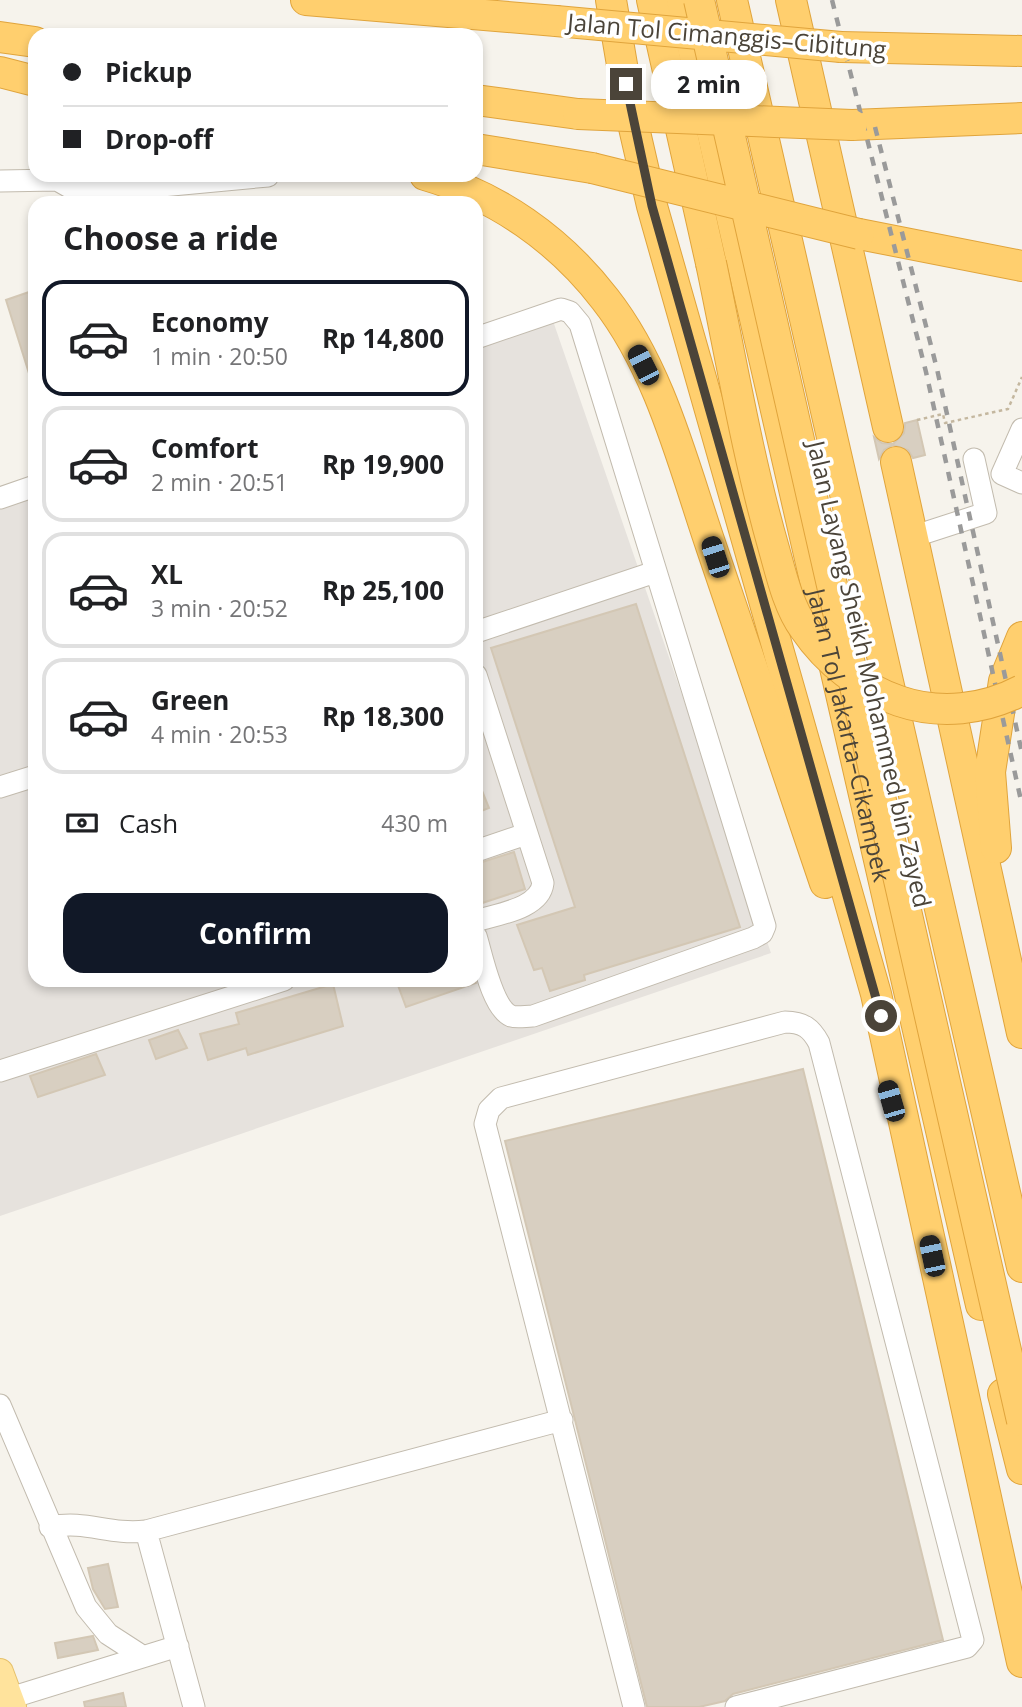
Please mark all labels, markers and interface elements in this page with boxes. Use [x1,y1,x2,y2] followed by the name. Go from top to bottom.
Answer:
[564,4,888,65] street label: Jalan Tol Cimanggis–Cibitung
[105,54,192,90] text: Pickup
[650,60,766,108] callout: 2 min
[610,68,642,100] route end
[677,68,741,100] text: 2 min
[105,121,213,157] text: Drop-off
[63,216,278,259] text: Choose a ride
[151,304,269,340] text: Economy
[67,307,130,370] icon: car
[322,320,444,356] text: Rp 14,800
[151,340,288,372] text: 1 min · 20:50
[625,342,662,388] car
[151,430,258,466] text: Comfort
[67,433,130,496] icon: car
[800,435,940,911] street label: Jalan Layang Sheikh Mohammed bin Zayed
[322,446,444,482] text: Rp 19,900
[151,466,288,498] text: 2 min · 20:51
[699,534,732,580] car
[151,556,183,592] text: XL
[67,559,130,622] icon: car
[322,572,444,608] text: Rp 25,100
[800,583,900,885] street label: Jalan Tol Jakarta–Cikampek
[151,592,288,624] text: 3 min · 20:52
[151,682,229,718] text: Green
[67,685,130,748] icon: car
[322,698,444,734] text: Rp 18,300
[151,718,288,750] text: 4 min · 20:53
[63,804,101,842] icon: cash
[119,805,178,841] text: Cash
[381,807,448,839] text: 430 m
[63,893,448,973] button: Confirm
[865,1000,897,1032] route start
[876,1078,907,1124] car
[918,1233,947,1279] car

